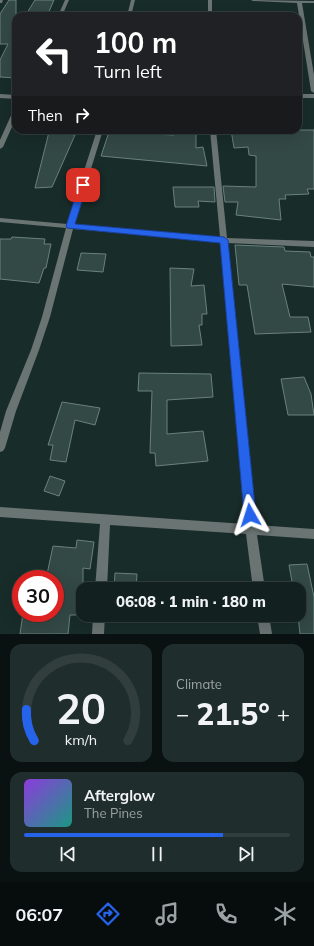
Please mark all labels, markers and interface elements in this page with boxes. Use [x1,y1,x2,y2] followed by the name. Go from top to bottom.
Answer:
[94,25,177,60] text: 100 m
[28,28,80,80] icon: left
[94,60,162,83] text: Turn left
[71,104,93,126] icon: right
[28,106,63,125] text: Then
[66,168,100,202] pin
[72,174,94,196] icon: arrive
[229,494,271,536] position arrow
[12,570,64,622] speed limit sign: 30
[116,592,266,611] text: 06:08 · 1 min · 180 m
[176,676,222,692] text: Climate
[56,682,106,734] text: 20
[196,695,270,733] text: 21.5°
[176,700,189,728] text: −
[277,700,290,728] text: +
[65,731,97,749] text: km/h
[84,786,155,805] text: Afterglow
[84,805,143,821] text: The Pines
[57,843,79,865] icon: previous
[146,843,168,865] icon: pause
[235,843,257,865] icon: next
[94,900,122,928] icon: directions
[153,900,181,928] icon: music
[212,900,240,928] icon: phone
[271,900,299,928] icon: climate
[15,903,63,926] text: 06:07

